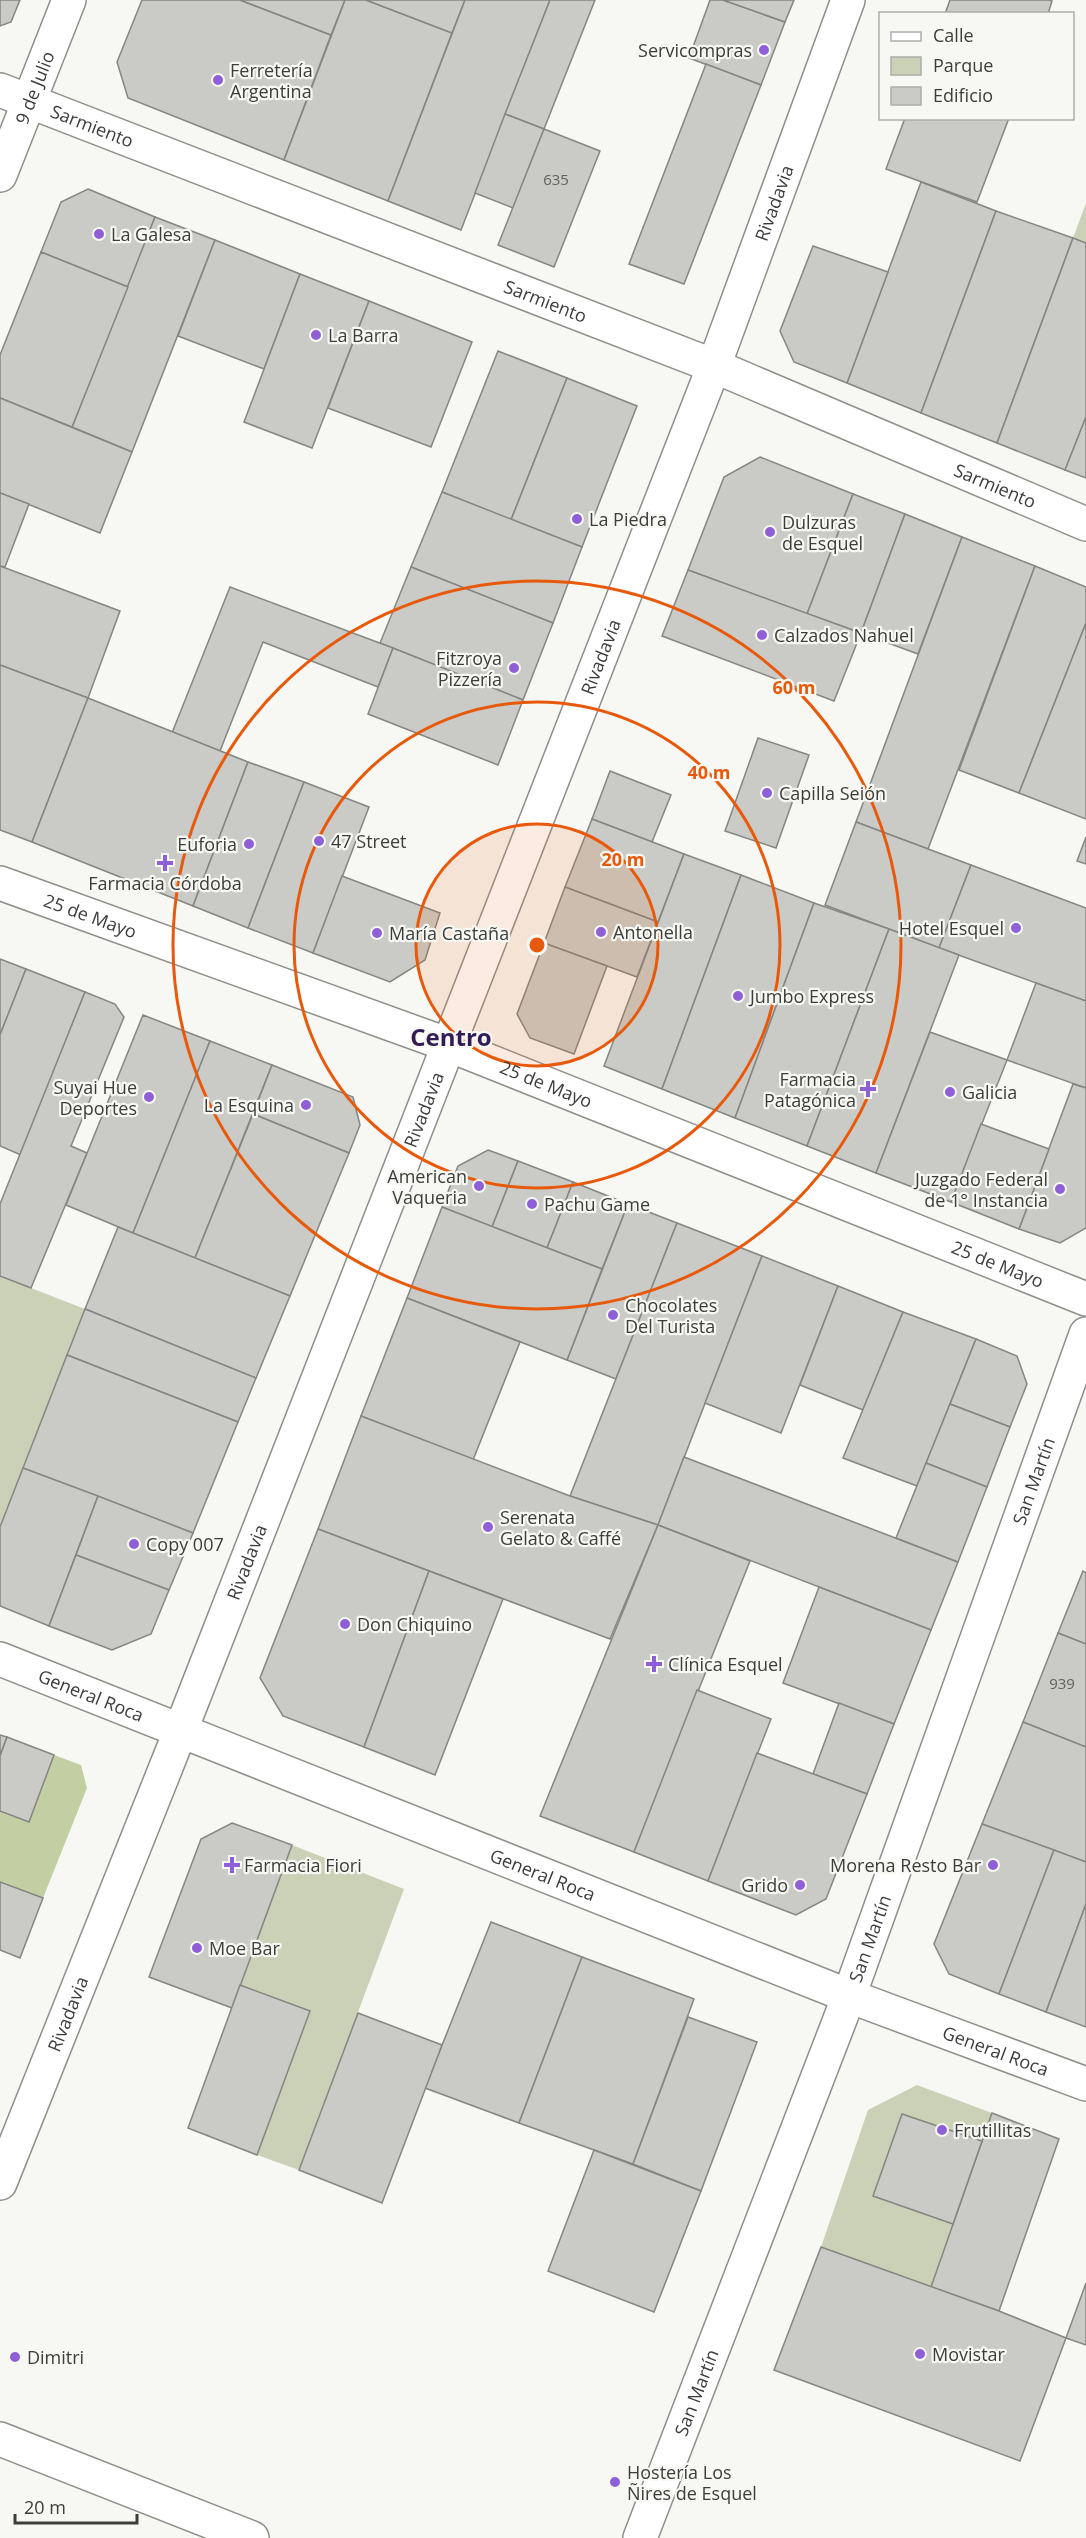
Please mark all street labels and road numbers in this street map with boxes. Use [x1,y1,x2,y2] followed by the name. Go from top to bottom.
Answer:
[9,48,60,128] street label: 9 de Julio
[47,99,137,153] street label: Sarmiento
[749,162,799,244] street label: Rivadavia
[501,274,590,328] street label: Sarmiento
[951,457,1040,513] street label: Sarmiento
[575,616,626,698] street label: Rivadavia
[41,888,140,943] street label: 25 de Mayo
[497,1055,596,1113] street label: 25 de Mayo
[398,1068,449,1151] street label: Rivadavia
[948,1235,1047,1293] street label: 25 de Mayo
[1007,1434,1060,1528] street label: San Martín
[221,1521,272,1603] street label: Rivadavia
[35,1663,147,1727] street label: General Roca
[487,1843,599,1906] street label: General Roca
[843,1891,896,1985] street label: San Martín
[42,1973,93,2055] street label: Rivadavia
[939,2020,1052,2081] street label: General Roca
[669,2346,724,2439] street label: San Martín

